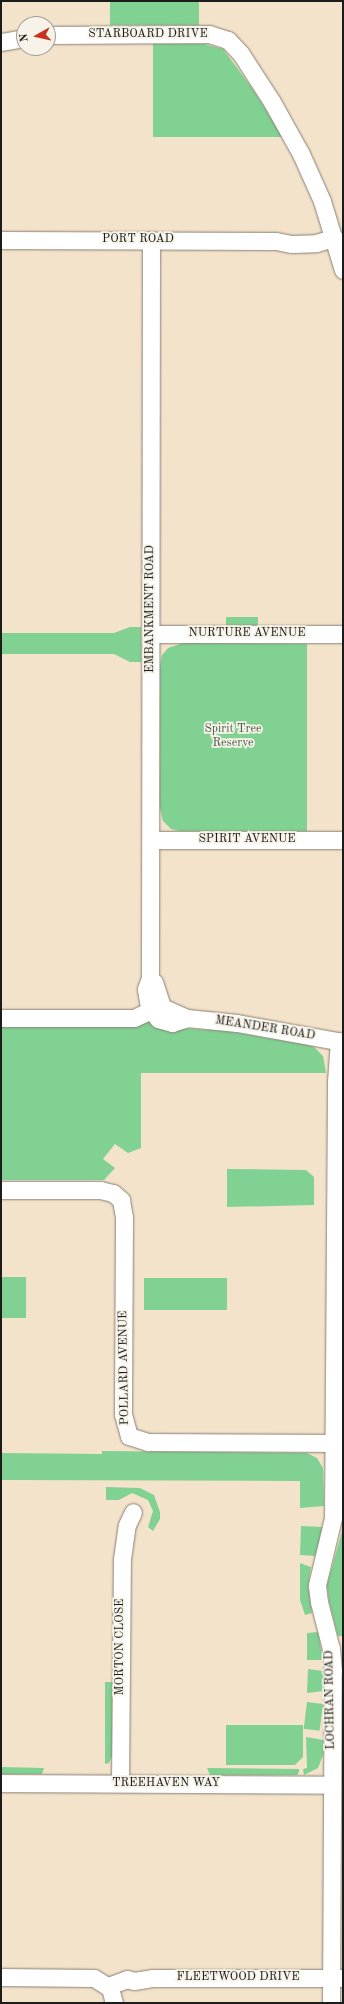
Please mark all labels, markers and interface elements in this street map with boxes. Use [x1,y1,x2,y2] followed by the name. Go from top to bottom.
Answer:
[16,16,56,56] north arrow
[88,28,208,42] street label: STARBOARD DRIVE
[19,33,31,43] text: N
[102,233,174,247] street label: PORT ROAD
[144,545,158,673] street label: EMBANKMENT ROAD
[189,627,305,641] street label: NURTURE AVENUE
[204,723,262,751] park label: Spirit Tree Reserve
[198,833,296,847] street label: SPIRIT AVENUE
[214,1014,316,1044] street label: MEANDER ROAD
[117,1311,133,1425] street label: POLLARD AVENUE
[114,1599,128,1695] street label: MORTON CLOSE
[323,1650,339,1750] street label: LOCHRAN ROAD
[112,1777,220,1791] street label: TREEHAVEN WAY
[176,1971,300,1985] street label: FLEETWOOD DRIVE

